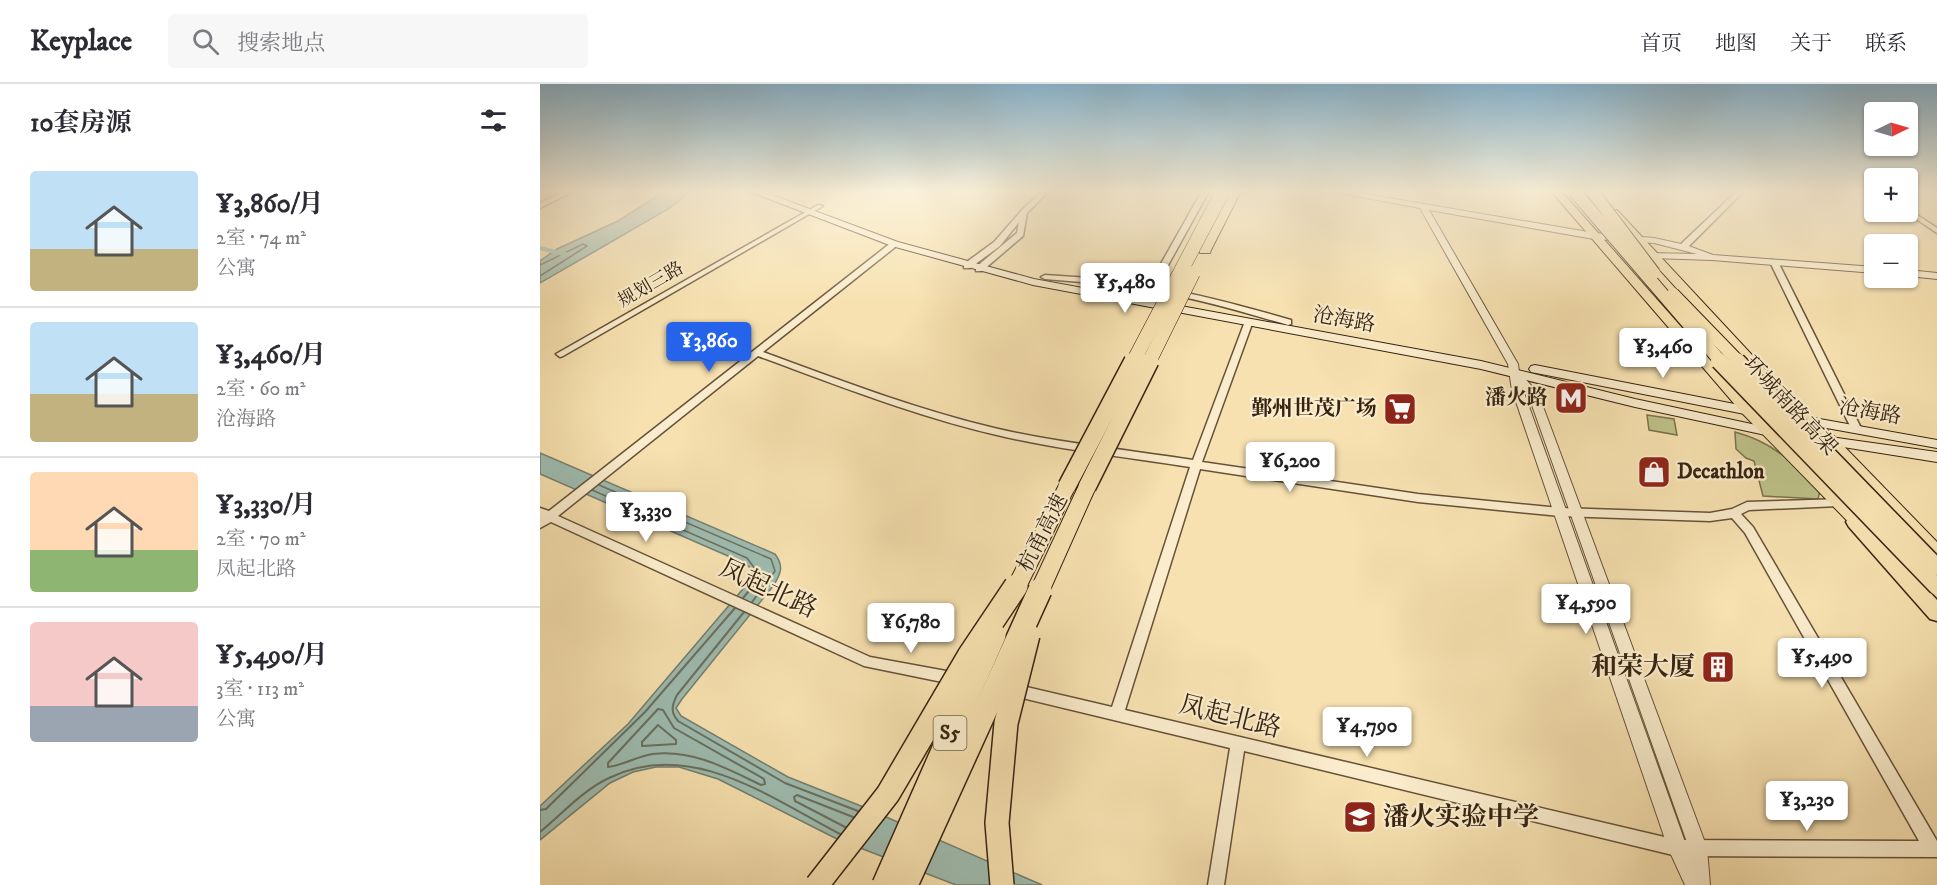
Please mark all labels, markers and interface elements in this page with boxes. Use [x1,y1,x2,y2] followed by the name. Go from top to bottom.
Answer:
[168,14,588,68] search box
[30,24,132,59] text: Keyplace
[189,25,222,58] icon: search
[237,30,325,57] text: 搜索地点
[1640,31,1682,57] text: 首页
[1715,31,1757,57] text: 地图
[1790,31,1832,57] text: 关于
[1865,31,1907,57] text: 联系
[1864,102,1918,156] north arrow
[1864,102,1918,288] map controls
[477,104,510,137] icon: filters
[30,107,131,140] text: 10套房源
[1864,168,1918,222] button: +
[216,188,324,221] text: ¥3,860/月
[78,195,150,267] icon: home
[216,226,306,251] text: 2室 · 74 m²
[1864,234,1918,288] button: −
[216,256,256,281] text: 公寓
[614,257,688,313] street label: 规划三路
[1076,263,1174,314] pin: ¥5,480
[1095,270,1155,295] text: ¥5,480
[1311,302,1377,338] street label: 沧海路
[660,322,758,373] pin: ¥3,860
[1614,328,1712,379] pin: ¥3,460
[680,329,738,354] text: ¥3,860
[1633,335,1693,360] text: ¥3,460
[216,339,326,372] text: ¥3,460/月
[78,346,150,418] icon: home
[1738,351,1842,461] street label: 环城南路高架
[216,377,306,402] text: 2室 · 60 m²
[1553,380,1589,416] metro station icon: 潘火路
[1485,385,1548,411] place label: 潘火路
[1382,391,1418,427] supermarket icon: 鄞州世茂广场
[1837,394,1903,430] street label: 沧海路
[1251,396,1377,422] place label: 鄞州世茂广场
[216,407,276,432] text: 沧海路
[1241,442,1339,493] pin: ¥6,200
[1260,449,1320,474] text: ¥6,200
[1636,454,1672,490] shop icon: Decathlon
[1677,459,1765,485] place label: Decathlon
[216,489,317,522] text: ¥3,330/月
[1012,490,1074,576] street label: 杭甬高速
[597,492,695,543] pin: ¥3,330
[78,496,150,568] icon: home
[620,499,672,524] text: ¥3,330
[216,527,306,552] text: 2室 · 70 m²
[714,552,822,626] street label: 凤起北路
[216,557,296,582] text: 凤起北路
[1537,584,1635,635] pin: ¥4,590
[1555,591,1617,616] text: ¥4,590
[862,603,960,654] pin: ¥6,780
[881,610,941,635] text: ¥6,780
[1773,638,1871,689] pin: ¥5,490
[216,639,328,672] text: ¥5,490/月
[1792,645,1852,670] text: ¥5,490
[78,646,150,718] icon: home
[1700,649,1736,685] building icon: 和荣大厦
[1591,651,1695,684] place label: 和荣大厦
[216,677,304,702] text: 3室 · 113 m²
[1176,688,1284,746] street label: 凤起北路
[216,707,256,732] text: 公寓
[1318,707,1416,758] pin: ¥4,790
[1337,714,1397,739] text: ¥4,790
[934,716,966,750] road number: S5
[1758,781,1856,832] pin: ¥3,230
[1780,788,1834,813] text: ¥3,230
[1342,799,1378,835] school or university icon: 潘火实验中学
[1383,801,1539,834] place label: 潘火实验中学

